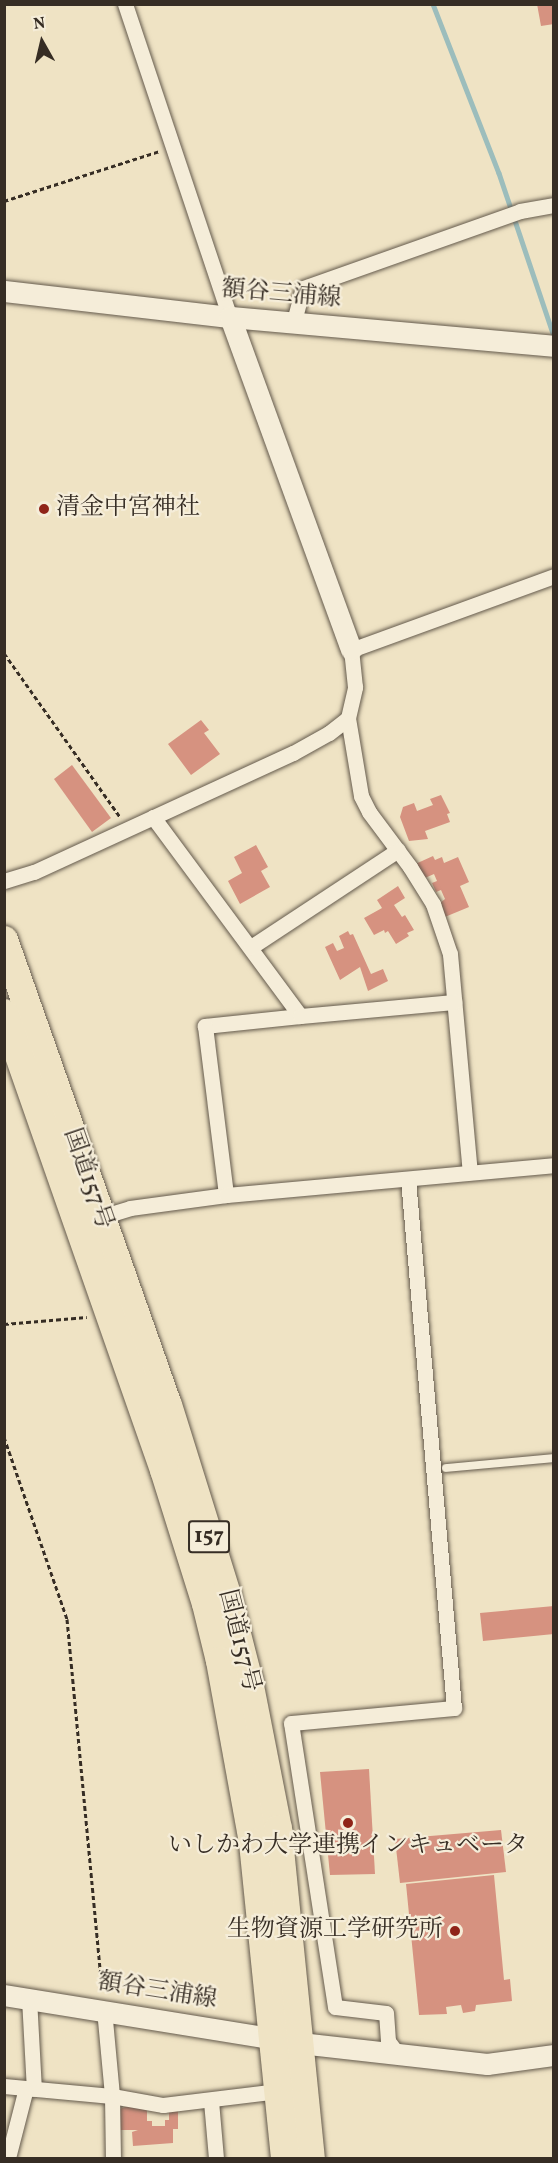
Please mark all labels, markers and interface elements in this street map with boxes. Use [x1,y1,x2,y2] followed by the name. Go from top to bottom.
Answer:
[12,12,72,72] north arrow
[32,12,47,36] text: N
[220,275,342,315] street label: 額谷三浦線
[56,495,200,523] place label: 清金中宮神社
[37,502,51,516] marker: 清金中宮神社
[56,1125,118,1233] street label: 国道157号
[188,1518,230,1556] road number: 157
[211,1587,265,1695] street label: 国道157号
[341,1816,355,1830] marker: いしかわ大学連携インキュベータ
[168,1833,528,1861] place label: いしかわ大学連携インキュベータ
[227,1917,443,1945] place label: 生物資源工学研究所
[448,1924,462,1938] marker: 生物資源工学研究所
[95,1968,219,2016] street label: 額谷三浦線

